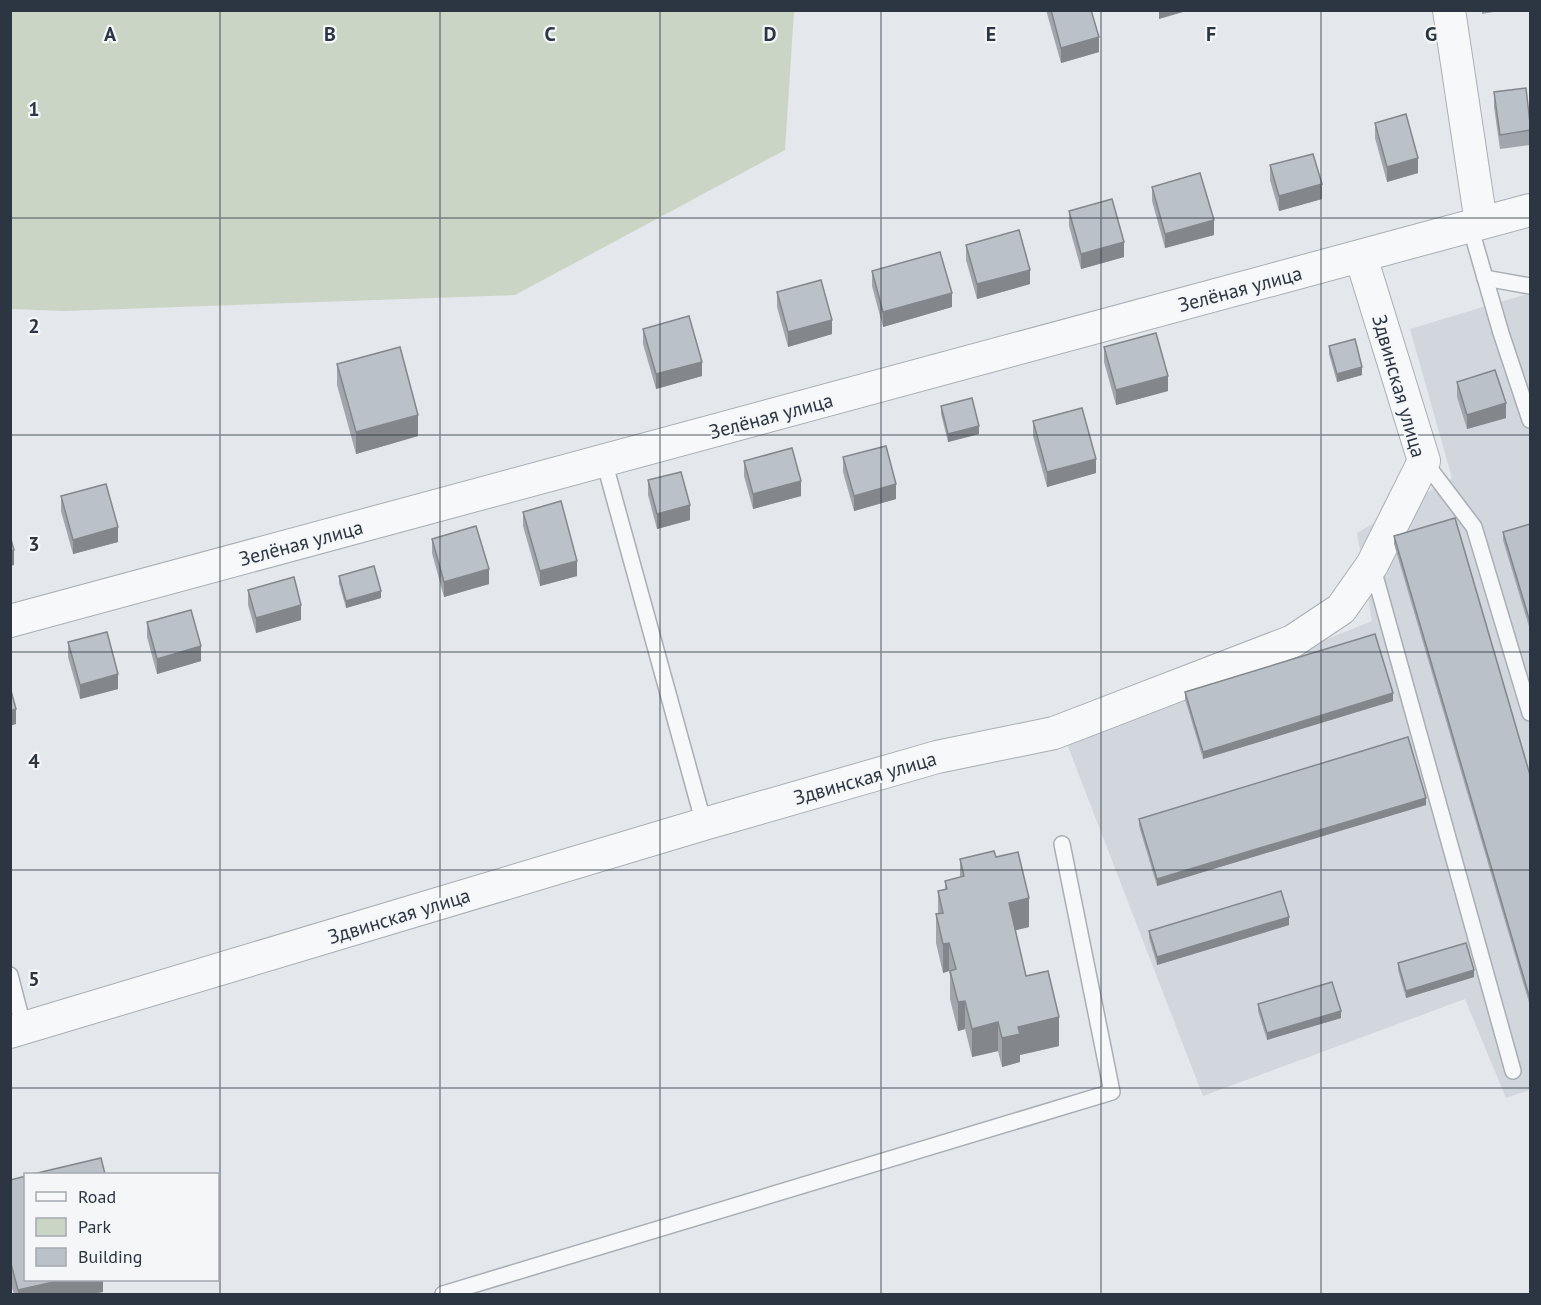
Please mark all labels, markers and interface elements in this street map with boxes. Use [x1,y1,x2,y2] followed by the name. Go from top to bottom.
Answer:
[104,21,117,47] text: A
[324,21,336,47] text: B
[544,21,556,47] text: C
[764,21,777,47] text: D
[986,21,996,47] text: E
[1206,21,1216,47] text: F
[1425,21,1437,47] text: G
[28,96,40,122] text: 1
[1175,260,1305,318] street label: Зелёная улица
[1366,311,1432,461] street label: Здвинская улица
[28,313,40,339] text: 2
[706,387,836,445] street label: Зелёная улица
[236,514,366,572] street label: Зелёная улица
[28,531,40,557] text: 3
[790,745,940,811] street label: Здвинская улица
[28,748,40,774] text: 4
[325,882,473,950] street label: Здвинская улица
[28,966,40,992] text: 5
[24,1173,219,1281] legend
[78,1185,116,1208] text: Road
[78,1215,111,1238] text: Park
[78,1245,142,1268] text: Building

